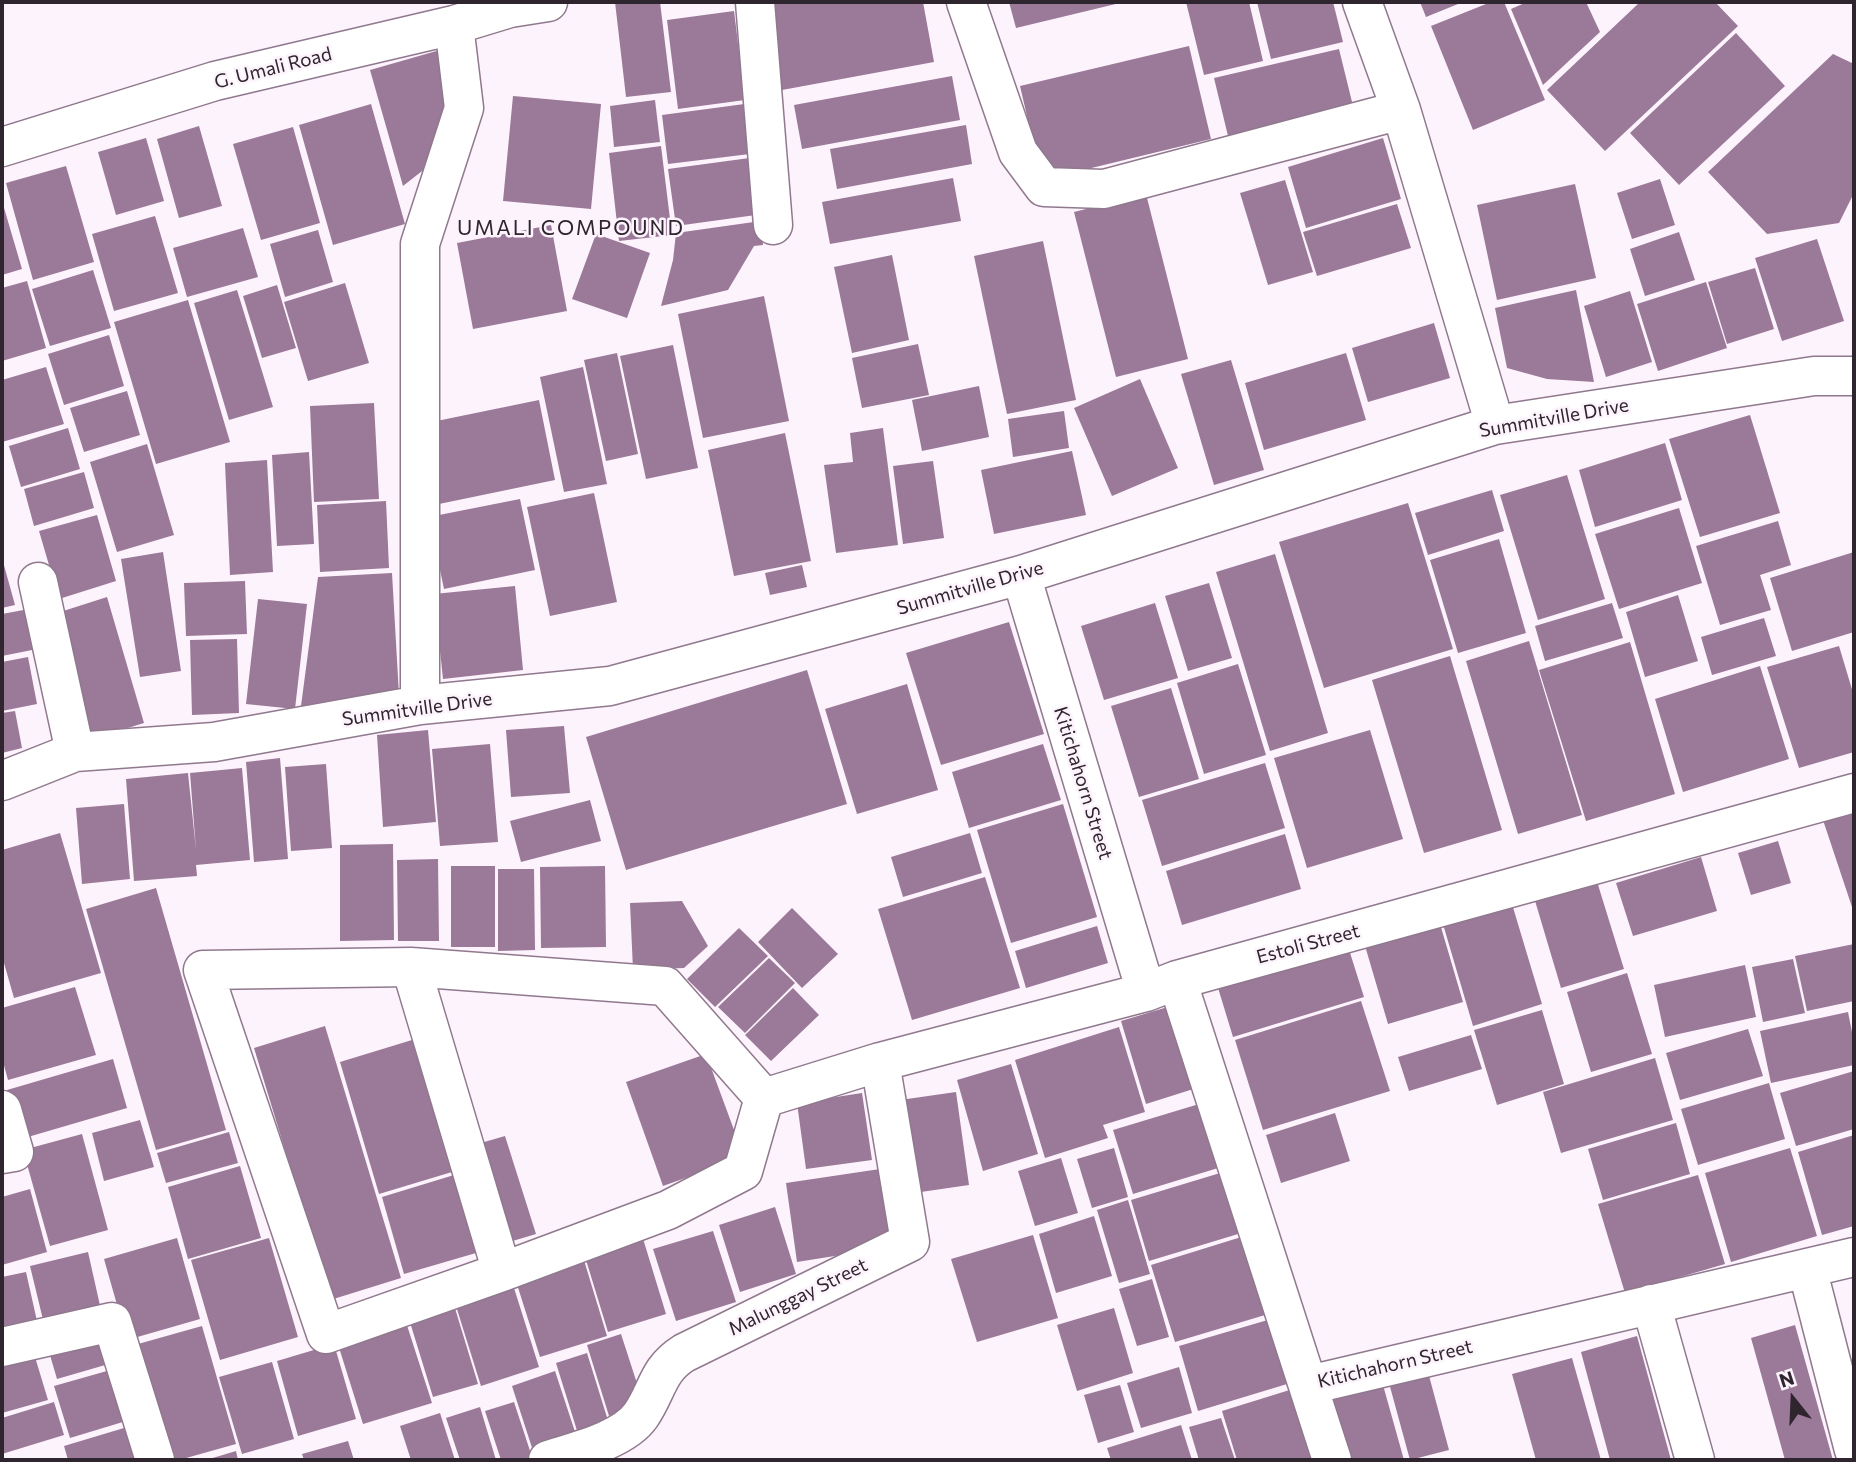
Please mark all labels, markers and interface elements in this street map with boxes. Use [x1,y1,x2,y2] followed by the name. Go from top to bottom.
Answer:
[212,42,334,94] street label: G. Umali Road
[459,215,683,241] district label: UMALI COMPOUND
[1477,394,1631,442] street label: Summitville Drive
[894,556,1046,620] street label: Summitville Drive
[340,687,494,731] street label: Summitville Drive
[1049,704,1117,862] street label: Kitichahorn Street
[1254,919,1362,969] street label: Estoli Street
[725,1254,871,1340] street label: Malunggay Street
[1315,1335,1475,1393] street label: Kitichahorn Street
[1758,1364,1828,1434] north arrow
[1776,1365,1797,1392] text: N

